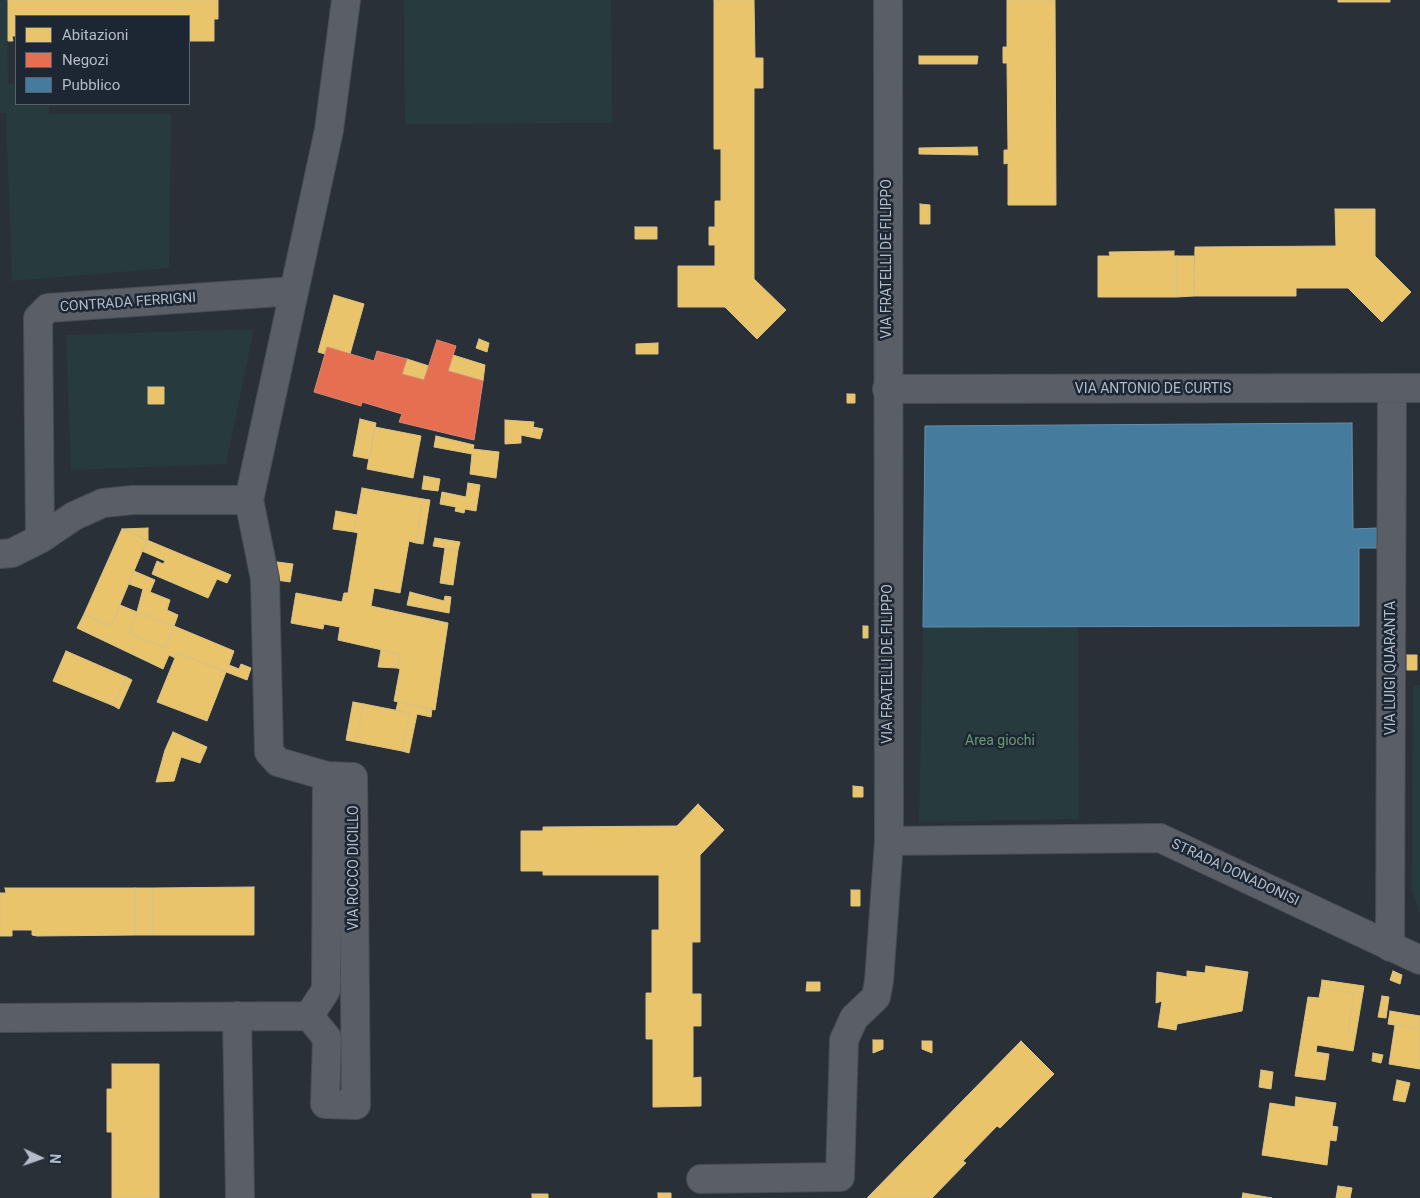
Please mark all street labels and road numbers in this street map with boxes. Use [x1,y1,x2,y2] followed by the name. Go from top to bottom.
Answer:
[879,179,895,339] street label: VIA FRATELLI DE FILIPPO
[59,290,197,316] street label: CONTRADA FERRIGNI
[1075,381,1231,397] street label: VIA ANTONIO DE CURTIS
[880,584,896,744] street label: VIA FRATELLI DE FILIPPO
[1383,601,1399,735] street label: VIA LUIGI QUARANTA
[346,805,362,931] street label: VIA ROCCO DICILLO
[1169,836,1301,910] street label: STRADA DONADONISI

